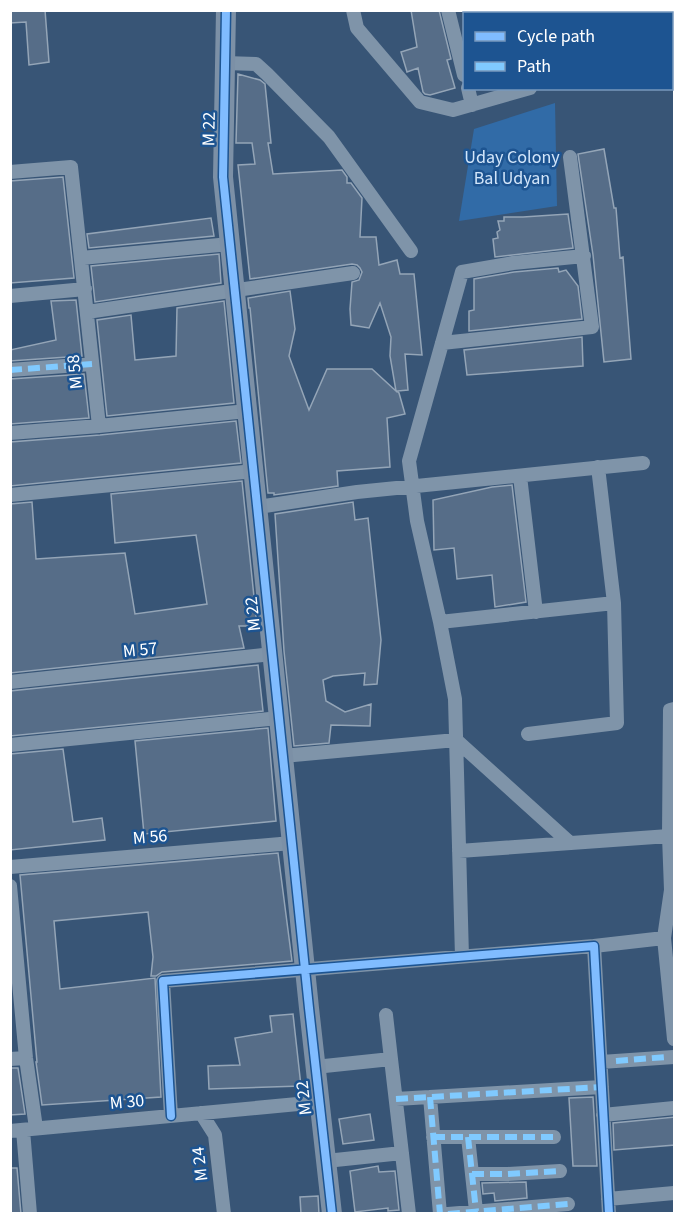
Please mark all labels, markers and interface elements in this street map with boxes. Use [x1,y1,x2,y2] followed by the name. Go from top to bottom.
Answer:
[463,12,673,90] legend
[517,24,595,49] text: Cycle path
[517,54,551,79] text: Path
[196,111,222,147] street label: M 22
[464,145,560,191] park label: Uday Colony Bal Udyan
[61,353,89,391] street label: M 58
[239,595,267,633] street label: M 22
[121,636,159,664] street label: M 57
[132,823,168,851] street label: M 56
[289,1079,319,1117] street label: M 22
[109,1088,145,1116] street label: M 30
[185,1145,215,1183] street label: M 24

